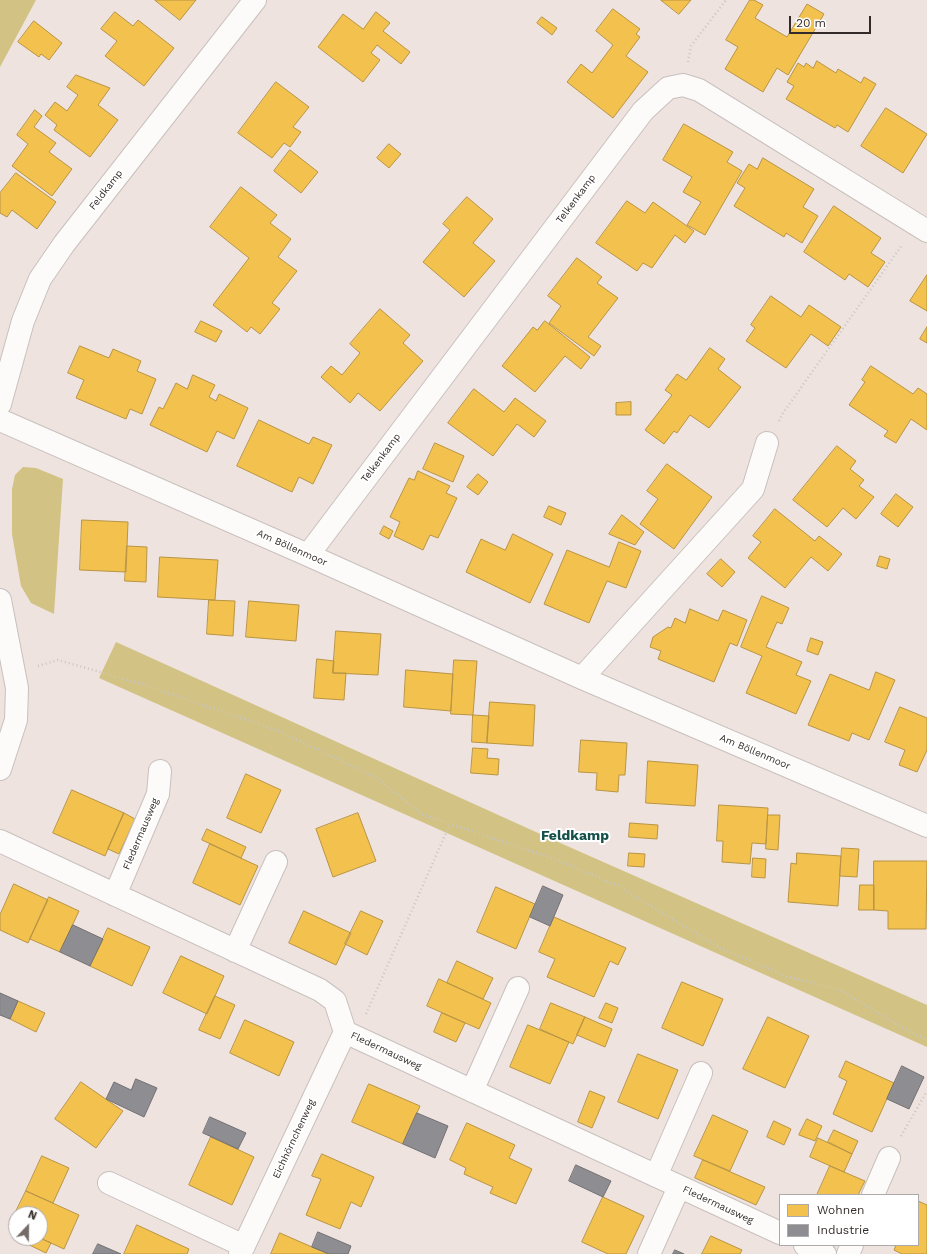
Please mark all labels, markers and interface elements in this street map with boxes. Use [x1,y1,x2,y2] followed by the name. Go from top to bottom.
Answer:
[791,8,873,34] scale bar
[796,16,826,30] text: 20 m
[87,168,125,212] street label: Feldkamp
[554,172,598,226] street label: Telkenkamp
[359,431,403,485] street label: Telkenkamp
[255,527,329,569] street label: Am Böllenmoor
[718,732,792,772] street label: Am Böllenmoor
[120,796,162,872] street label: Fledermausweg
[541,828,609,844] district label: Feldkamp
[349,1029,423,1073] street label: Fledermausweg
[270,1097,318,1181] street label: Eichhörnchenweg
[681,1183,755,1227] street label: Fledermausweg
[779,1194,919,1246] legend
[817,1203,865,1217] text: Wohnen
[8,1206,48,1246] north arrow
[26,1208,39,1223] text: N
[817,1223,869,1237] text: Industrie

